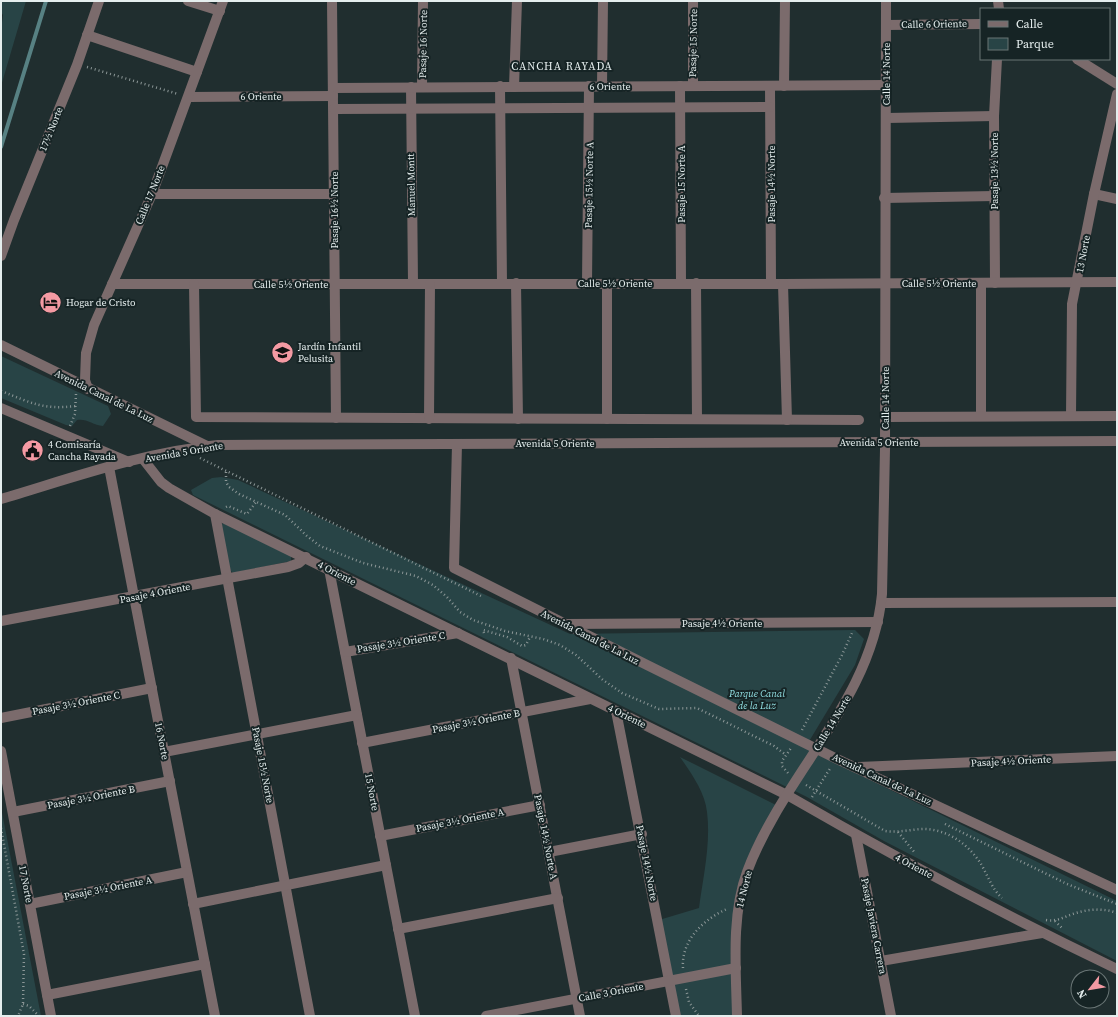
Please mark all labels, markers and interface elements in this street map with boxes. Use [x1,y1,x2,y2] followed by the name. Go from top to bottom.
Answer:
[980,8,1110,60] legend
[686,9,700,77] street label: Pasaje 15 Norte
[416,10,430,78] street label: Pasaje 16 Norte
[1016,16,1043,32] text: Calle
[901,17,967,31] street label: Calle 6 Oriente
[1016,36,1054,52] text: Parque
[880,43,893,105] street label: Calle 14 Norte
[511,59,613,74] district label: CANCHA RAYADA
[589,80,631,93] street label: 6 Oriente
[240,90,282,103] street label: 6 Oriente
[36,105,66,153] street label: 17½ Norte
[988,132,1001,210] street label: Pasaje 13½ Norte
[582,141,596,228] street label: Pasaje 15½ Norte A
[675,145,688,223] street label: Pasaje 15 Norte A
[765,145,778,223] street label: Pasaje 14½ Norte
[404,153,418,217] street label: Manuel Montt
[132,164,168,226] street label: Calle 17 Norte
[328,171,341,249] street label: Pasaje 16½ Norte
[1073,234,1093,274] street label: 13 Norte
[578,277,652,290] street label: Calle 5½ Oriente
[902,277,976,290] street label: Calle 5½ Oriente
[254,278,328,291] street label: Calle 5½ Oriente
[37,289,63,315] hotel icon: Hogar de Cristo
[66,296,136,309] place label: Hogar de Cristo
[269,339,295,365] school or university icon: Jardín Infantil Pelusita
[297,340,361,365] place label: Jardín Infantil Pelusita
[52,366,156,426] street label: Avenida Canal de La Luz
[879,367,892,429] street label: Calle 14 Norte
[839,436,919,449] street label: Avenida 5 Oriente
[20,437,46,463] public building icon: 4 Comisaría Cancha Rayada
[515,437,595,450] street label: Avenida 5 Oriente
[48,438,117,463] place label: 4 Comisaría Cancha Rayada
[144,439,224,465] street label: Avenida 5 Oriente
[316,558,358,588] street label: 4 Oriente
[119,580,191,606] street label: Pasaje 4 Oriente
[539,607,642,668] street label: Avenida Canal de La Luz
[682,617,762,630] street label: Pasaje 4½ Oriente
[356,629,446,655] street label: Pasaje 3½ Oriente C
[728,687,785,712] park label: Parque Canal de la Luz
[31,688,121,718] street label: Pasaje 3½ Oriente C
[810,693,854,753] street label: Calle 14 Norte
[606,701,648,731] street label: 4 Oriente
[431,706,521,736] street label: Pasaje 3½ Oriente B
[152,721,172,761] street label: 16 Norte
[249,726,277,804] street label: Pasaje 15½ Norte
[830,750,934,808] street label: Avenida Canal de La Luz
[970,752,1052,770] street label: Pasaje 4½ Oriente
[362,772,382,812] street label: 15 Norte
[46,782,136,812] street label: Pasaje 3½ Oriente B
[531,793,561,881] street label: Pasaje 14½ Norte A
[415,805,505,835] street label: Pasaje 3½ Oriente A
[633,824,661,902] street label: Pasaje 14½ Norte
[893,851,935,881] street label: 4 Oriente
[16,864,36,904] street label: 17 Norte
[733,869,755,909] street label: 14 Norte
[63,873,153,903] street label: Pasaje 3½ Oriente A
[858,877,890,976] street label: Pasaje Javiera Carrera
[1070,969,1110,1009] north arrow
[577,979,645,1005] street label: Calle 3 Oriente
[1073,987,1090,1001] text: N

